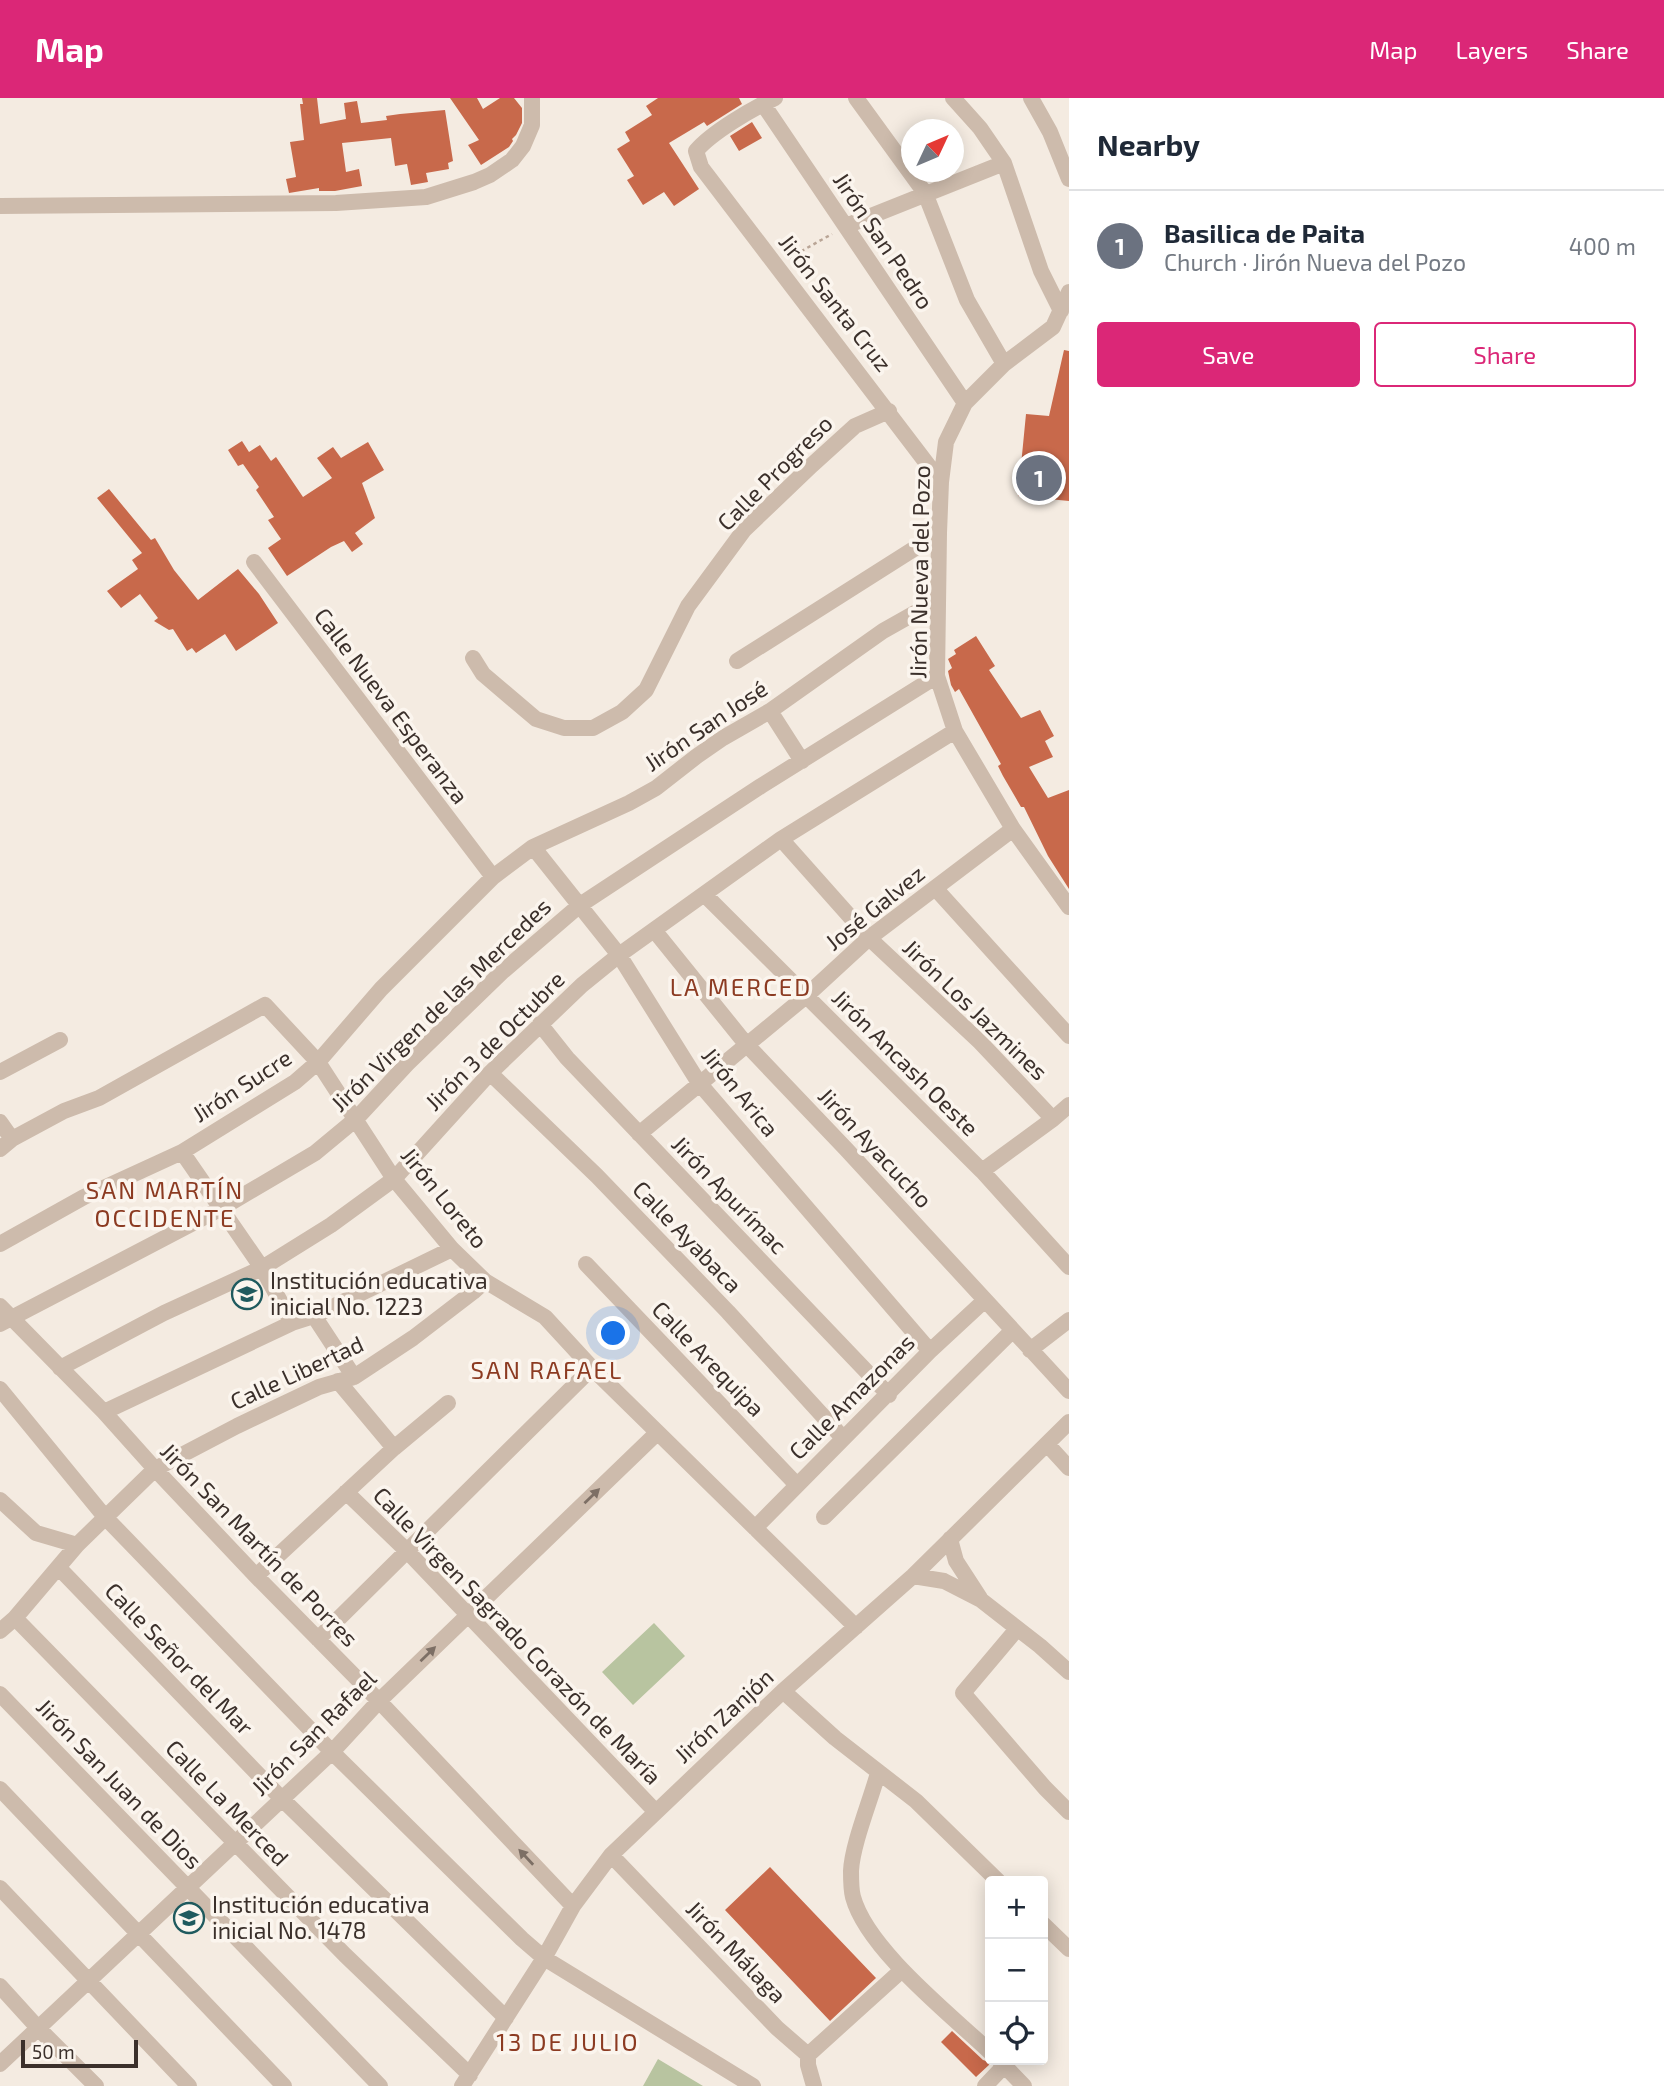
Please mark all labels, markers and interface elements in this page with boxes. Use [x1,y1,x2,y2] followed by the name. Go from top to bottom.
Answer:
[35,29,104,69] text: Map
[1369,35,1417,64] text: Map
[1455,35,1528,64] text: Layers
[1566,35,1629,64] text: Share
[901,119,964,182] north arrow
[1097,126,1200,162] text: Nearby
[828,167,940,314] street label: Jirón San Pedro
[1164,217,1365,248] text: Basilica de Paita
[773,228,898,377] street label: Jirón Santa Cruz
[1115,232,1125,260] text: 1
[1569,232,1636,260] text: 400 m
[1164,248,1466,276] text: Church · Jirón Nueva del Pozo
[1097,322,1360,387] button: Save
[1374,322,1636,387] button: Share
[711,409,838,536] street label: Calle Progreso
[1016,452,1062,504] pin: 1
[903,465,935,679] street label: Jirón Nueva del Pozo
[309,602,475,809] street label: Calle Nueva Esperanza
[639,674,772,777] street label: Jirón San José
[819,859,930,956] street label: José Galvez
[325,892,556,1117] street label: Jirón Virgen de las Mercedes
[897,933,1054,1086] street label: Jirón Los Jazmines
[419,965,570,1116] street label: Jirón 3 de Octubre
[670,972,812,1001] district label: LA MERCED
[827,983,985,1141] street label: Jirón Ancash Oeste
[696,1041,785,1142] street label: Jirón Arica
[187,1043,296,1128] street label: Jirón Sucre
[813,1081,938,1213] street label: Jirón Ayacucho
[666,1129,793,1259] street label: Jirón Apurímac
[396,1141,494,1254] street label: Jirón Loreto
[86,1175,244,1232] district label: SAN MARTÍN OCCIDENTE
[627,1175,748,1298] street label: Calle Ayabaca
[270,1266,488,1320] place label: Institución educativa inicial No. 1223
[230,1277,264,1311] school or university icon: Institución educativa inicial No. 1223
[647,1295,771,1422] street label: Calle Arequipa
[596,1316,630,1350] your location
[783,1328,920,1465] street label: Calle Amazonas
[226,1329,368,1415] street label: Calle Libertad
[471,1355,623,1384] district label: SAN RAFAEL
[155,1437,364,1652] street label: Jirón San Martín de Porres
[368,1481,668,1790] street label: Calle Virgen Sagrado Corazón de María
[583,1488,600,1504] one-way arrow
[100,1576,260,1740] street label: Calle Señor del Mar
[419,1646,436,1662] one-way arrow
[668,1662,779,1768] street label: Jirón Zanjón
[245,1664,382,1801] street label: Jirón San Rafael
[31,1692,208,1874] street label: Jirón San Juan de Dios
[161,1733,295,1871] street label: Calle La Merced
[518,1848,534,1866] one-way arrow
[985,1876,1048,2065] map controls
[985,1876,1048,1939] button: +
[212,1890,430,1944] place label: Institución educativa inicial No. 1478
[681,1894,793,2008] street label: Jirón Málaga
[172,1901,206,1935] school or university icon: Institución educativa inicial No. 1478
[985,1939,1048,2002] button: −
[985,2002,1048,2065] button: locate
[496,2027,640,2056] district label: 13 DE JULIO
[21,2037,138,2069] scale bar
[32,2040,75,2063] text: 50 m

